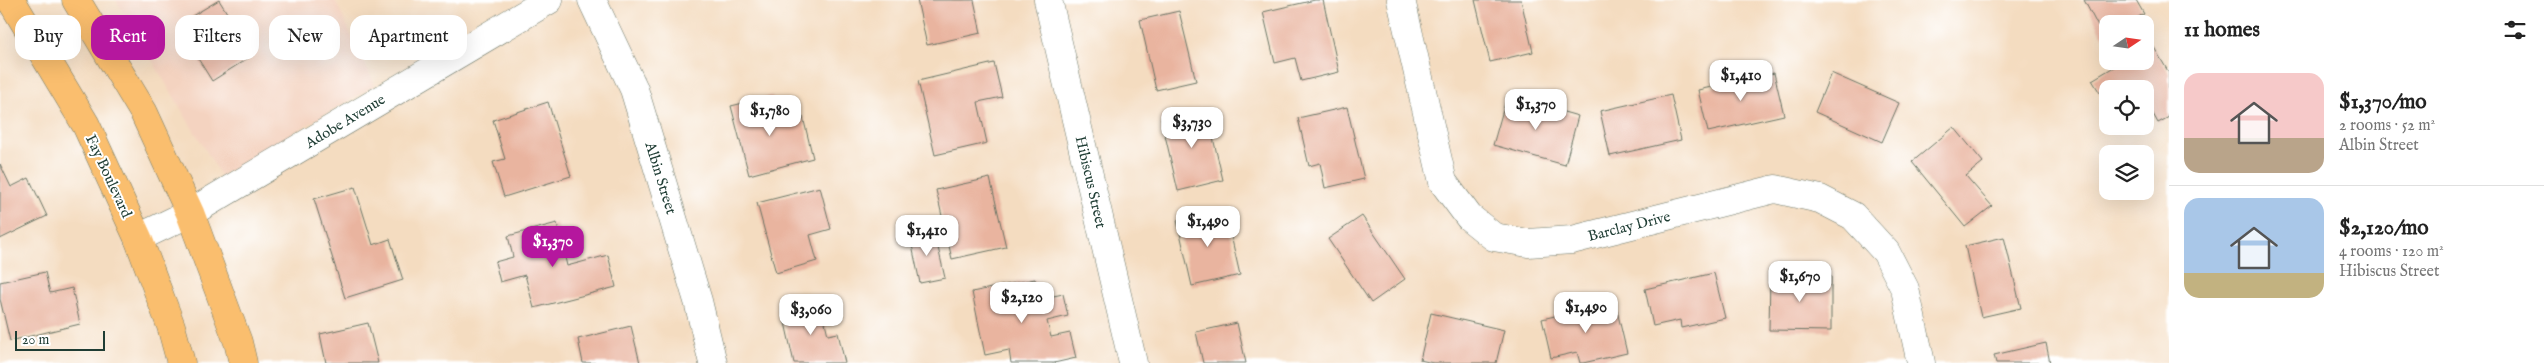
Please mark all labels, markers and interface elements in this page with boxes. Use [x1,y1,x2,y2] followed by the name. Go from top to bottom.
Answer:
[15,15,81,60] chip: Buy
[91,15,165,60] chip: Rent
[175,15,259,60] chip: Filters
[269,15,340,60] chip: New
[350,15,467,60] chip: Apartment
[2099,15,2154,70] north arrow
[2099,15,2154,200] map controls
[2501,16,2529,44] icon: filters
[2184,17,2260,44] text: 11 homes
[1700,59,1782,102] pin: $1,410
[1720,66,1762,86] text: $1,410
[2099,80,2154,135] button: locate
[1495,88,1577,131] pin: $1,370
[2339,89,2427,116] text: $1,370/mo
[301,90,389,153] street label: Adobe Avenue
[2224,93,2284,153] icon: home
[729,94,811,137] pin: $1,780
[1516,95,1556,115] text: $1,370
[750,101,790,121] text: $1,780
[1151,106,1233,149] pin: $3,730
[1172,113,1212,133] text: $3,730
[2339,116,2435,136] text: 2 rooms · 52 m²
[81,132,137,222] street label: Fay Boulevard
[1071,134,1110,230] street label: Hibiscus Street
[2339,136,2419,156] text: Albin Street
[640,139,681,217] street label: Albin Street
[2099,145,2154,200] button: layers
[1167,206,1249,248] pin: $1,490
[1586,207,1672,246] street label: Barclay Drive
[1187,212,1229,232] text: $1,490
[886,214,968,257] pin: $1,410
[2339,215,2429,242] text: $2,120/mo
[2224,218,2284,278] icon: home
[906,221,948,241] text: $1,410
[512,226,594,268] pin: $1,370
[533,232,573,252] text: $1,370
[2339,242,2444,262] text: 4 rooms · 120 m²
[1759,260,1841,303] pin: $1,670
[2339,262,2439,282] text: Hibiscus Street
[1779,267,1821,287] text: $1,670
[981,282,1063,324] pin: $2,120
[1001,288,1043,308] text: $2,120
[1545,292,1627,334] pin: $1,490
[770,294,852,336] pin: $3,060
[1565,298,1607,318] text: $1,490
[790,300,832,320] text: $3,060
[15,328,105,351] scale bar
[22,331,49,349] text: 20 m

